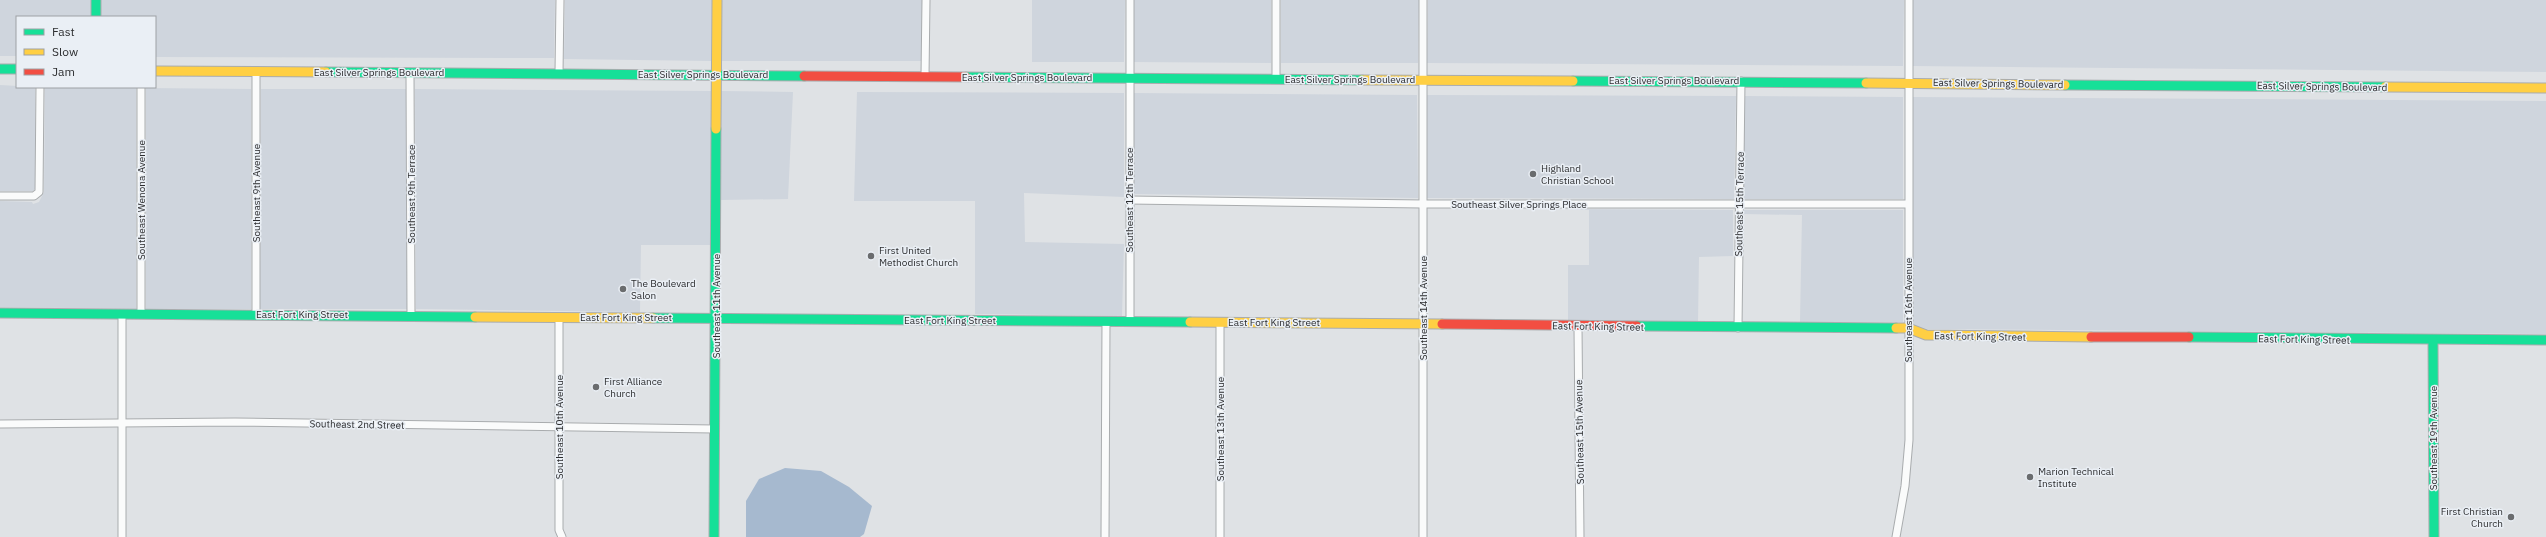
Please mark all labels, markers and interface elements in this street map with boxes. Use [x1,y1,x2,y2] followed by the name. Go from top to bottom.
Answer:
[16,16,156,88] legend
[52,24,75,39] text: Fast
[52,44,78,59] text: Slow
[52,64,75,79] text: Jam
[314,66,444,79] street label: East Silver Springs Boulevard
[638,68,768,81] street label: East Silver Springs Boulevard
[962,71,1092,84] street label: East Silver Springs Boulevard
[1285,73,1415,86] street label: East Silver Springs Boulevard
[1609,74,1739,87] street label: East Silver Springs Boulevard
[1933,76,2063,91] street label: East Silver Springs Boulevard
[2257,79,2387,94] street label: East Silver Springs Boulevard
[135,139,148,260] street label: Southeast Wenona Avenue
[250,143,263,242] street label: Southeast 9th Avenue
[405,144,418,244] street label: Southeast 9th Terrace
[1123,147,1136,253] street label: Southeast 12th Terrace
[1732,151,1747,257] street label: Southeast 15th Terrace
[1541,162,1614,187] place label: Highland Christian School
[1528,169,1538,179] marker: Highland Christian School
[1451,198,1587,211] street label: Southeast Silver Springs Place
[879,244,958,269] place label: First United Methodist Church
[866,251,876,261] marker: First United Methodist Church
[710,253,723,358] street label: Southeast 11th Avenue
[1417,255,1430,360] street label: Southeast 14th Avenue
[1902,257,1915,362] street label: Southeast 16th Avenue
[631,277,696,302] place label: The Boulevard Salon
[618,284,628,294] marker: The Boulevard Salon
[256,308,348,321] street label: East Fort King Street
[580,311,672,324] street label: East Fort King Street
[904,314,996,327] street label: East Fort King Street
[1228,316,1320,329] street label: East Fort King Street
[1552,319,1645,334] street label: East Fort King Street
[1934,329,2027,344] street label: East Fort King Street
[2258,332,2351,347] street label: East Fort King Street
[553,374,566,479] street label: Southeast 10th Avenue
[604,375,663,400] place label: First Alliance Church
[1214,376,1227,481] street label: Southeast 13th Avenue
[1572,379,1587,484] street label: Southeast 15th Avenue
[591,382,601,392] marker: First Alliance Church
[2427,385,2440,490] street label: Southeast 19th Avenue
[309,417,405,432] street label: Southeast 2nd Street
[2038,465,2114,490] place label: Marion Technical Institute
[2025,472,2035,482] marker: Marion Technical Institute
[2441,505,2503,530] place label: First Christian Church
[2506,512,2516,522] marker: First Christian Church

